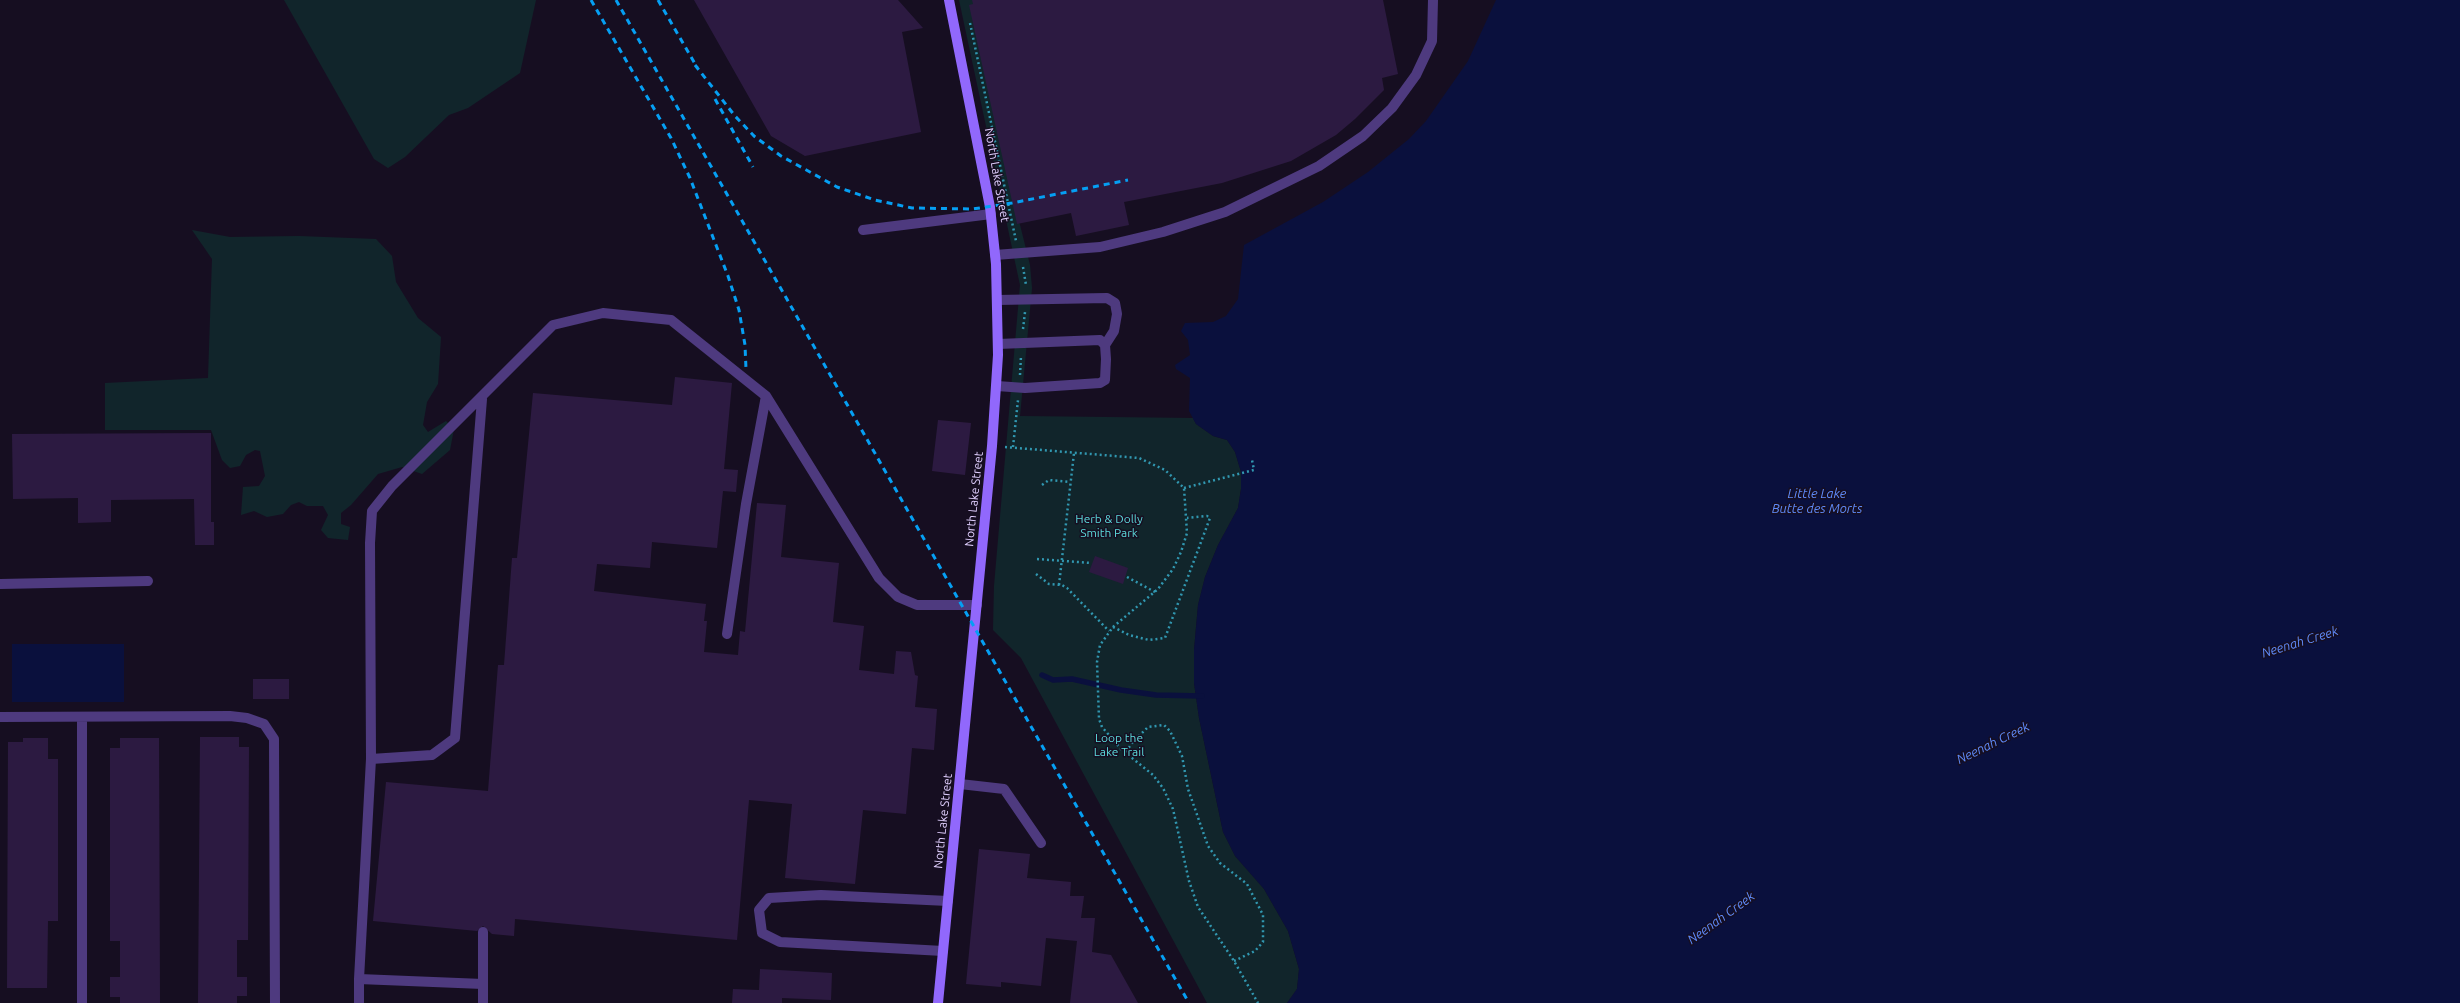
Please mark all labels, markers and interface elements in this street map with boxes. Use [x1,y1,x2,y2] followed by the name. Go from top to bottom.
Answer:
[982,127,1012,223] street label: North Lake Street
[962,451,986,547] street label: North Lake Street
[1772,486,1862,517] water label: Little Lake Butte des Morts
[1075,512,1143,540] park label: Herb & Dolly Smith Park
[2260,623,2340,661] water label: Neenah Creek
[1954,719,2032,767] water label: Neenah Creek
[1094,731,1144,759] park label: Loop the Lake Trail
[931,773,955,869] street label: North Lake Street
[1684,888,1758,948] water label: Neenah Creek

